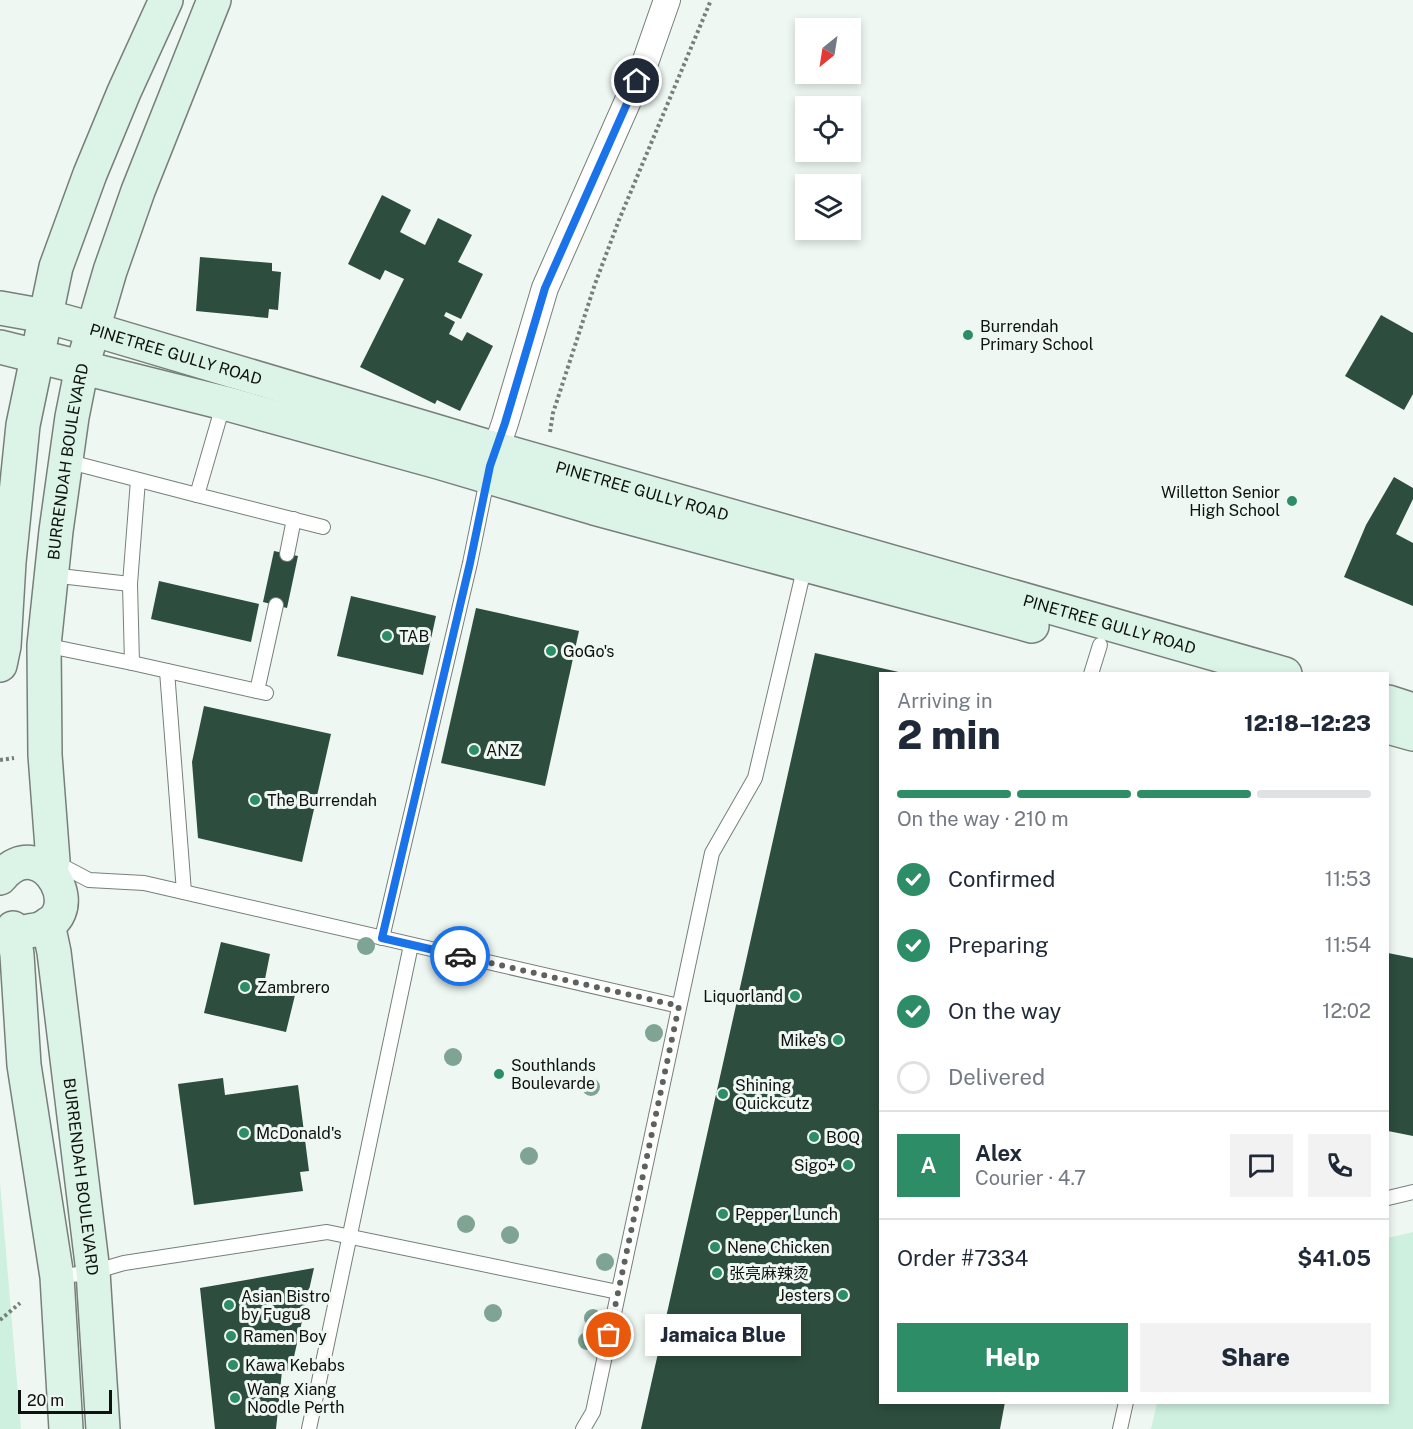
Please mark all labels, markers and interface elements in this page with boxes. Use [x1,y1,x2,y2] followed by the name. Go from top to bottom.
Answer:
[795,18,861,84] north arrow
[795,18,861,240] map controls
[611,55,662,106] pin
[620,64,653,97] icon: home
[795,96,861,162] button: locate
[795,174,861,240] button: layers
[980,317,1094,354] place label: Burrendah Primary School
[87,319,264,389] street label: PINETREE GULLY ROAD
[961,328,975,342] marker: Burrendah Primary School
[44,362,92,561] street label: BURRENDAH BOULEVARD
[554,457,731,524] street label: PINETREE GULLY ROAD
[1161,483,1280,520] place label: Willetton Senior High School
[1285,494,1299,508] marker: Willetton Senior High School
[1021,590,1198,658] street label: PINETREE GULLY ROAD
[399,627,429,646] place label: TAB
[380,629,394,643] marker: TAB
[563,642,614,661] place label: GoGo's
[544,644,558,658] marker: GoGo's
[897,689,992,713] text: Arriving in
[1244,710,1371,736] text: 12:18–12:23
[897,712,1001,758] text: 2 min
[486,741,520,760] place label: ANZ
[467,743,481,757] marker: ANZ
[267,791,377,810] place label: The Burrendah
[248,793,262,807] marker: The Burrendah
[897,807,1069,831] text: On the way · 210 m
[897,863,930,896] icon: check
[948,866,1055,892] text: Confirmed
[1325,867,1371,891] text: 11:53
[430,926,490,986] courier
[897,929,930,962] icon: check
[948,932,1049,958] text: Preparing
[1325,933,1371,957] text: 11:54
[444,940,477,973] icon: car
[257,978,330,997] place label: Zambrero
[238,980,252,994] marker: Zambrero
[703,987,783,1006] place label: Liquorland
[788,989,802,1003] marker: Liquorland
[897,995,930,1028] icon: check
[948,998,1061,1024] text: On the way
[1322,999,1371,1023] text: 12:02
[780,1031,826,1050] place label: Mike's
[831,1033,845,1047] marker: Mike's
[511,1056,596,1093] place label: Southlands Boulevarde
[948,1064,1045,1090] text: Delivered
[492,1067,506,1081] marker: Southlands Boulevarde
[735,1076,810,1113] place label: Shining Quickcutz
[60,1077,103,1277] street label: BURRENDAH BOULEVARD
[716,1087,730,1101] marker: Shining Quickcutz
[256,1124,342,1143] place label: McDonald's
[237,1126,251,1140] marker: McDonald's
[826,1128,860,1147] place label: BOQ
[807,1130,821,1144] marker: BOQ
[1230,1134,1293,1197] button: chat
[1308,1134,1371,1197] button: phone
[975,1140,1022,1166] text: Alex
[921,1152,936,1178] text: A
[794,1156,836,1175] place label: Sigo+
[841,1158,855,1172] marker: Sigo+
[975,1166,1086,1190] text: Courier · 4.7
[735,1205,838,1224] place label: Pepper Lunch
[716,1207,730,1221] marker: Pepper Lunch
[727,1238,830,1257] place label: Nene Chicken
[708,1240,722,1254] marker: Nene Chicken
[897,1245,1028,1271] text: Order #7334
[1297,1245,1371,1271] text: $41.05
[729,1264,809,1283] place label: 张亮麻辣烫
[710,1266,724,1280] marker: 张亮麻辣烫
[778,1286,831,1305] place label: Jesters
[241,1287,330,1324] place label: Asian Bistro by Fugu8
[836,1288,850,1302] marker: Jesters
[222,1298,236,1312] marker: Asian Bistro by Fugu8
[583,1309,634,1360] pin
[645,1314,801,1356] callout: Jamaica Blue
[592,1318,625,1351] icon: bag
[660,1323,786,1347] text: Jamaica Blue
[897,1323,1128,1392] button: Help
[1140,1323,1371,1392] button: Share
[243,1327,327,1346] place label: Ramen Boy
[224,1329,238,1343] marker: Ramen Boy
[245,1356,345,1375] place label: Kawa Kebabs
[226,1358,240,1372] marker: Kawa Kebabs
[247,1380,345,1417] place label: Wang Xiang Noodle Perth
[18,1387,112,1414] scale bar
[27,1391,64,1410] text: 20 m
[228,1391,242,1405] marker: Wang Xiang Noodle Perth

